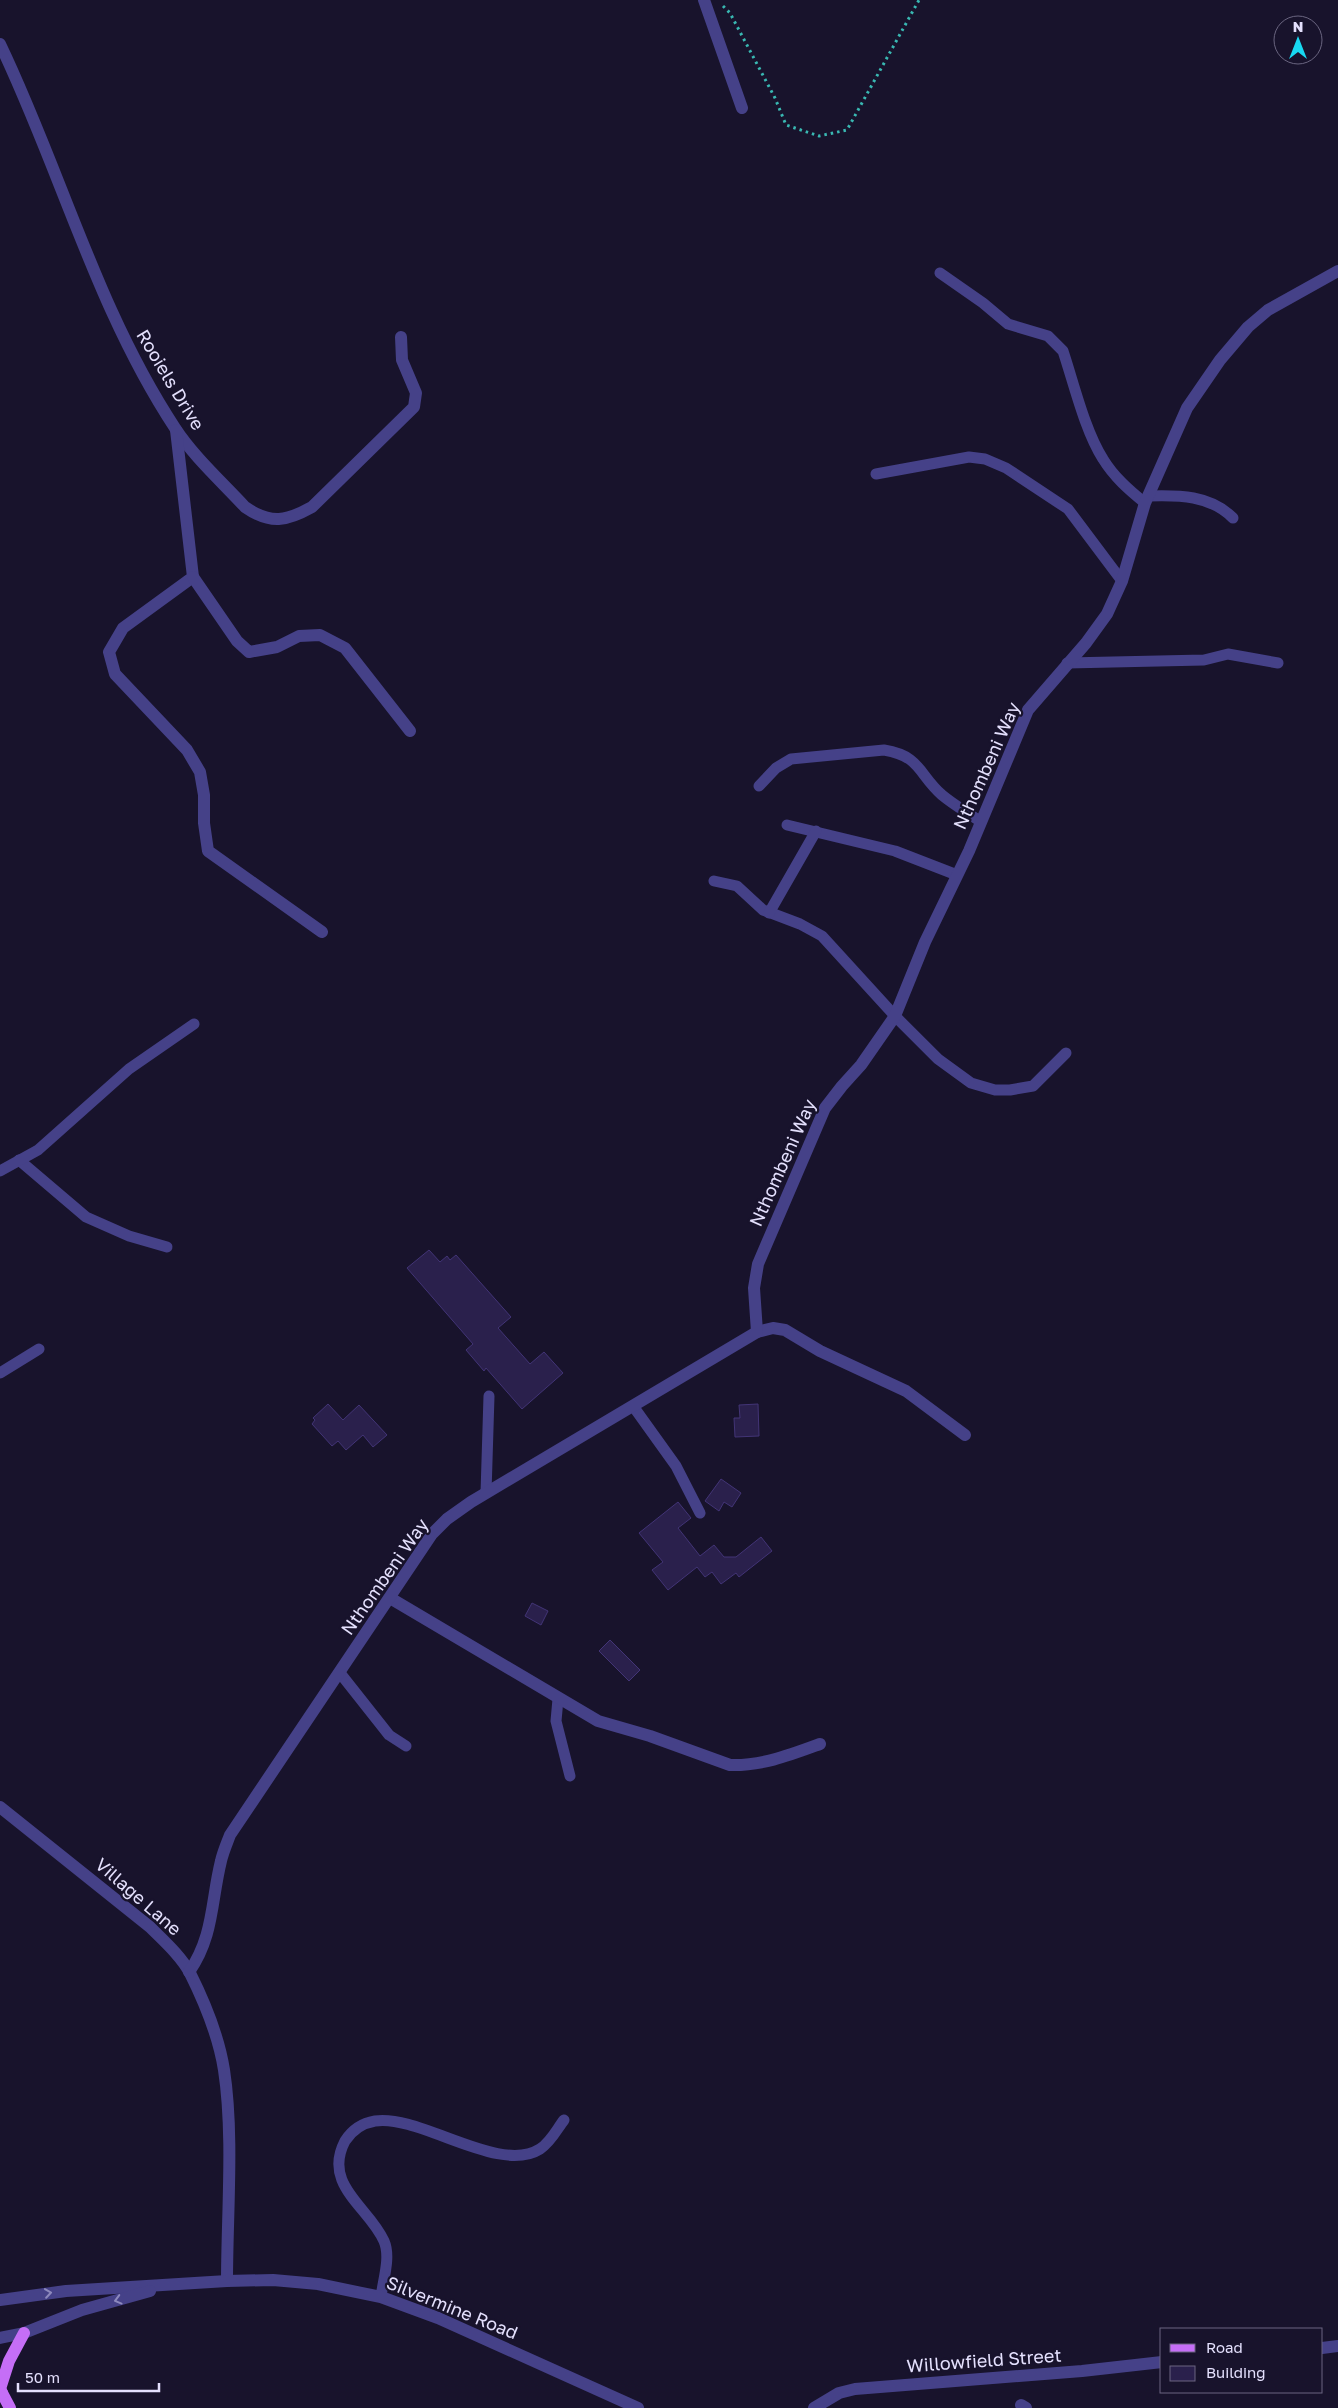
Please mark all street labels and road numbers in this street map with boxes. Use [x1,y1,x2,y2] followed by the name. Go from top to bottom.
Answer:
[132,325,209,434] street label: Rooiels Drive
[948,699,1024,833] street label: Nthombeni Way
[744,1096,820,1230] street label: Nthombeni Way
[336,1514,432,1639] street label: Nthombeni Way
[91,1853,186,1940] street label: Village Lane
[383,2271,521,2343] street label: Silvermine Road
[906,2344,1062,2376] street label: Willowfield Street

